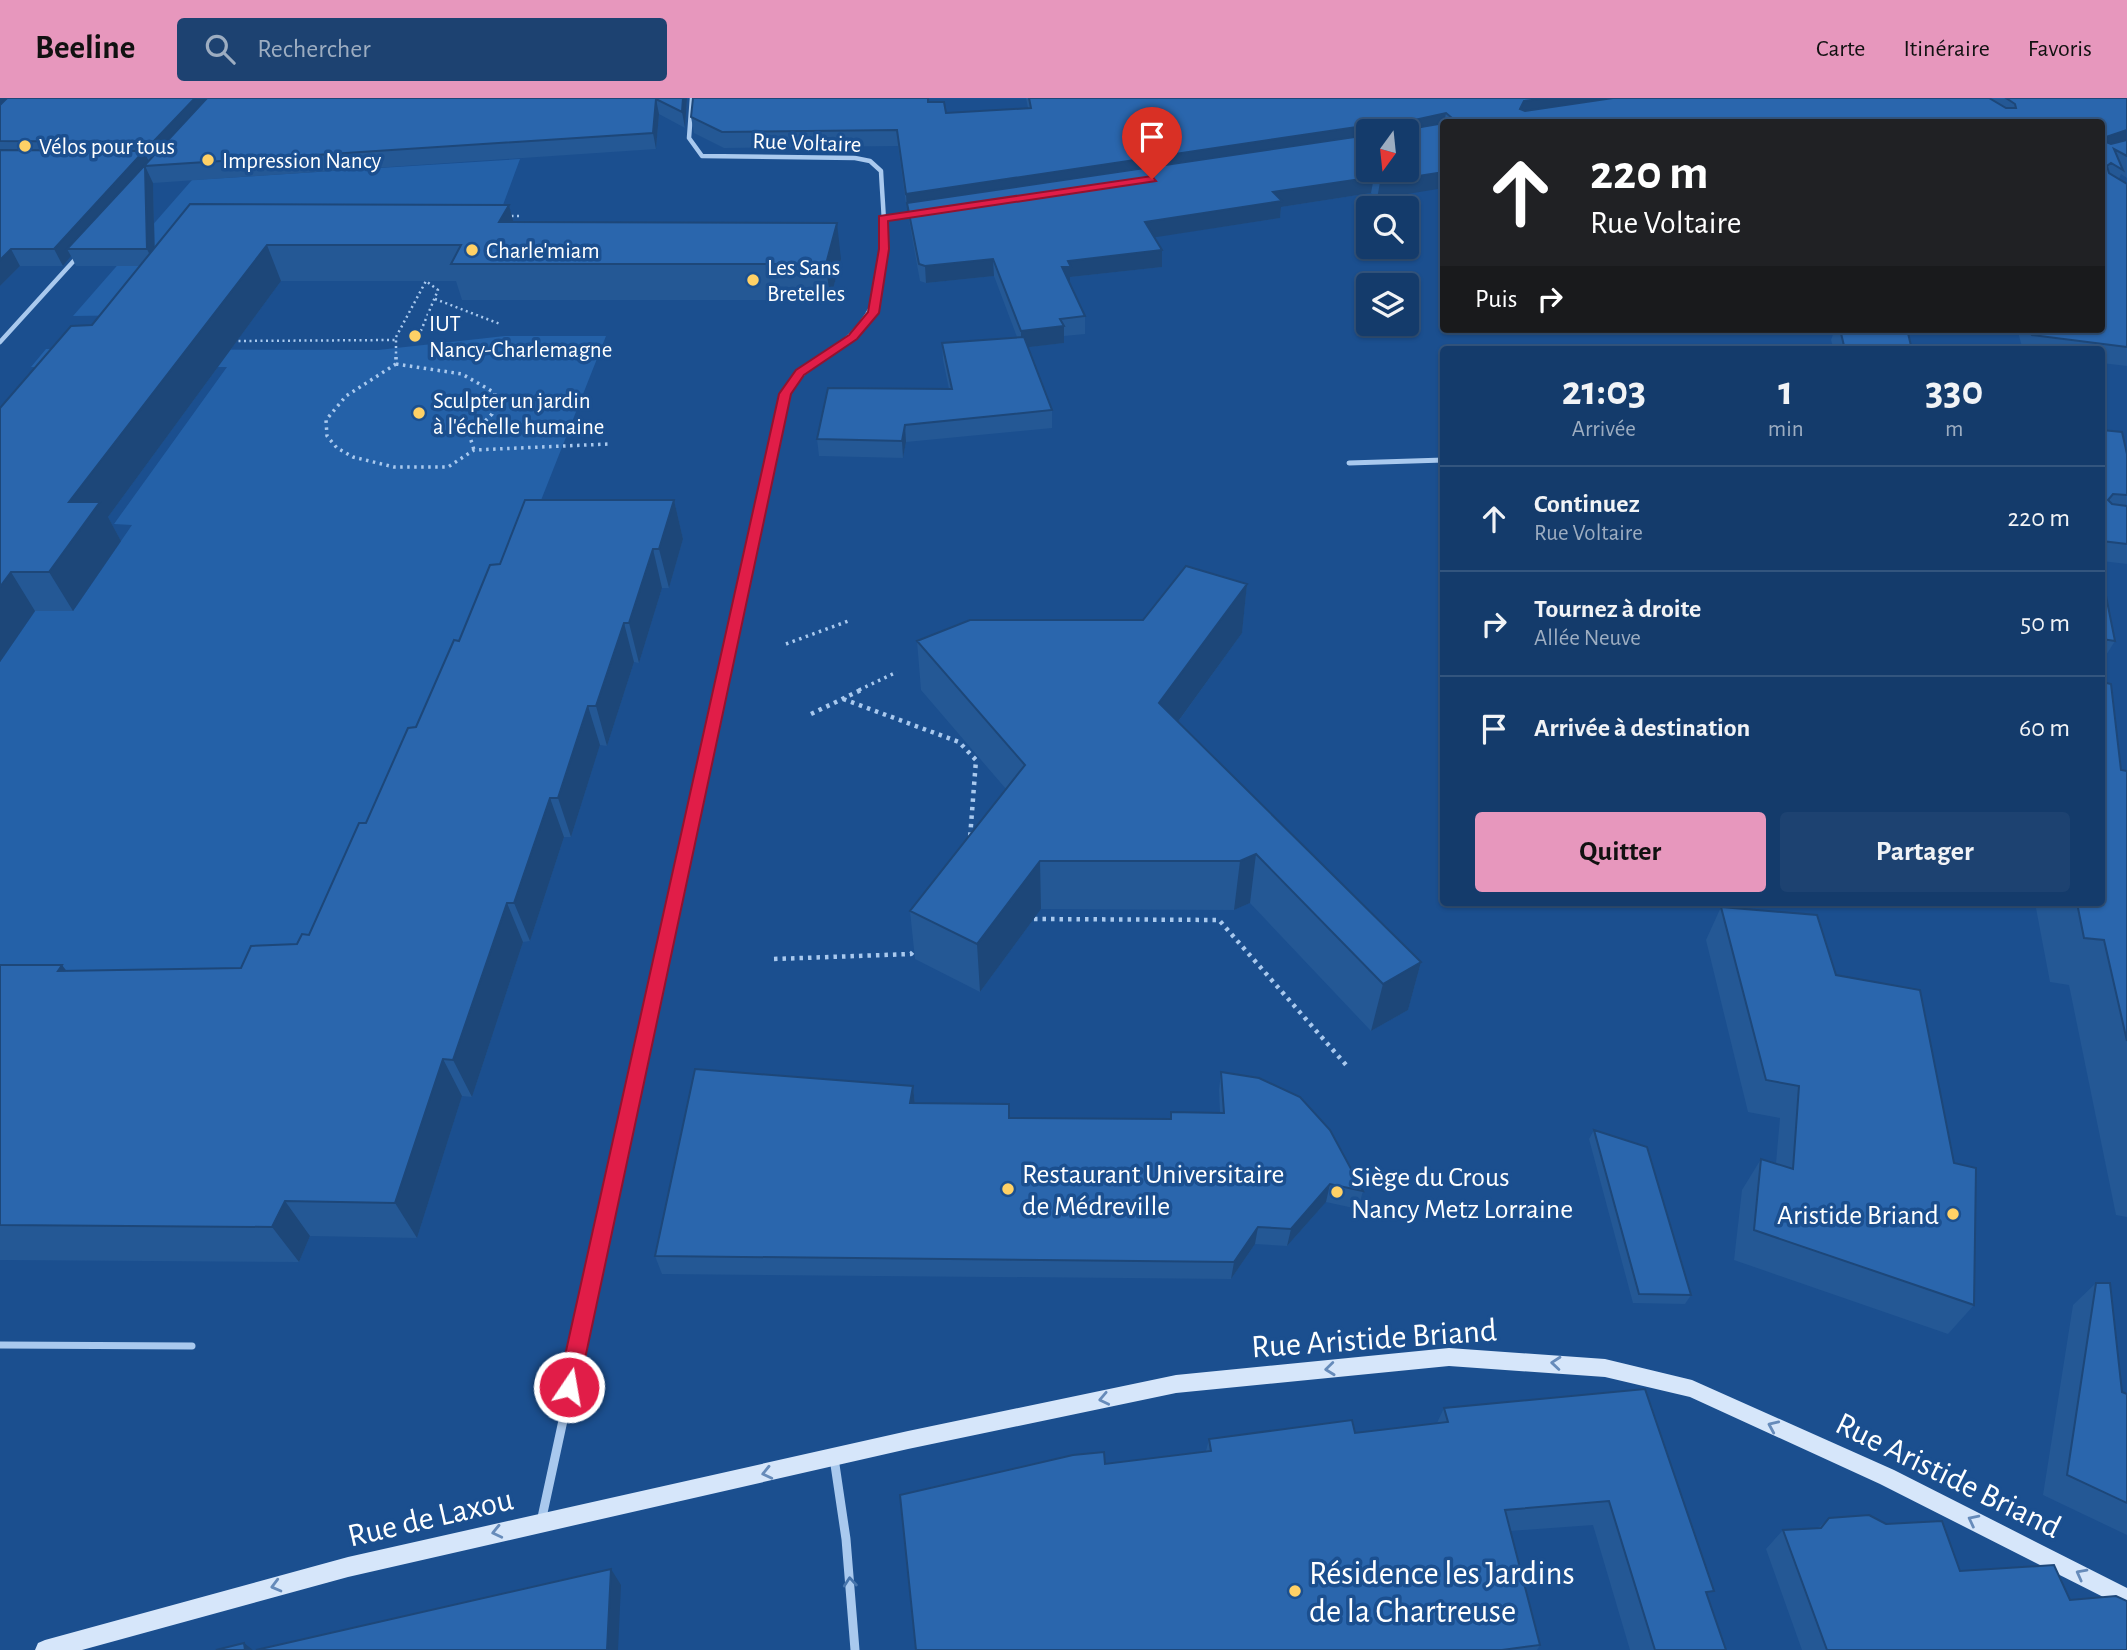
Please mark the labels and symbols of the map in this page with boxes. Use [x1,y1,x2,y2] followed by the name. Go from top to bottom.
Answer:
[1122,107,1182,179] pin
[1356,119,1419,182] north arrow
[752,130,862,157] street label: Rue Voltaire
[39,136,175,159] place label: Vélos pour tous
[17,138,33,154] marker: Vélos pour tous
[222,150,382,173] place label: Impression Nancy
[200,152,216,168] marker: Impression Nancy
[486,240,600,263] place label: Charle'miam
[464,242,480,258] marker: Charle'miam
[767,257,845,306] place label: Les Sans Bretelles
[745,272,761,288] marker: Les Sans Bretelles
[429,313,612,362] place label: IUT Nancy-Charlemagne
[407,328,423,344] marker: IUT Nancy-Charlemagne
[433,390,604,439] place label: Sculpter un jardin à l'échelle humaine
[411,405,427,421] marker: Sculpter un jardin à l'échelle humaine
[1022,1161,1284,1221] place label: Restaurant Universitaire de Médreville
[1351,1164,1573,1224] place label: Siège du Crous Nancy Metz Lorraine
[1000,1181,1016,1197] marker: Restaurant Universitaire de Médreville
[1329,1184,1345,1200] marker: Siège du Crous Nancy Metz Lorraine
[1777,1202,1939,1230] place label: Aristide Briand
[1945,1206,1961,1222] marker: Aristide Briand
[1250,1314,1498,1365] street label: Rue Aristide Briand
[532,1350,606,1424] position arrow
[1550,1356,1561,1371] one-way arrow
[1324,1361,1335,1376] one-way arrow
[1098,1390,1110,1405] one-way arrow
[1830,1407,2066,1545] street label: Rue Aristide Briand
[1768,1420,1780,1434] one-way arrow
[761,1465,773,1480] one-way arrow
[345,1483,517,1553] street label: Rue de Laxou
[1968,1515,1980,1529] one-way arrow
[491,1524,503,1539] one-way arrow
[1309,1558,1575,1629] place label: Résidence les Jardins de la Chartreuse
[2076,1569,2088,1583] one-way arrow
[843,1576,858,1587] one-way arrow
[270,1578,282,1592] one-way arrow
[1287,1583,1303,1599] marker: Résidence les Jardins de la Chartreuse

